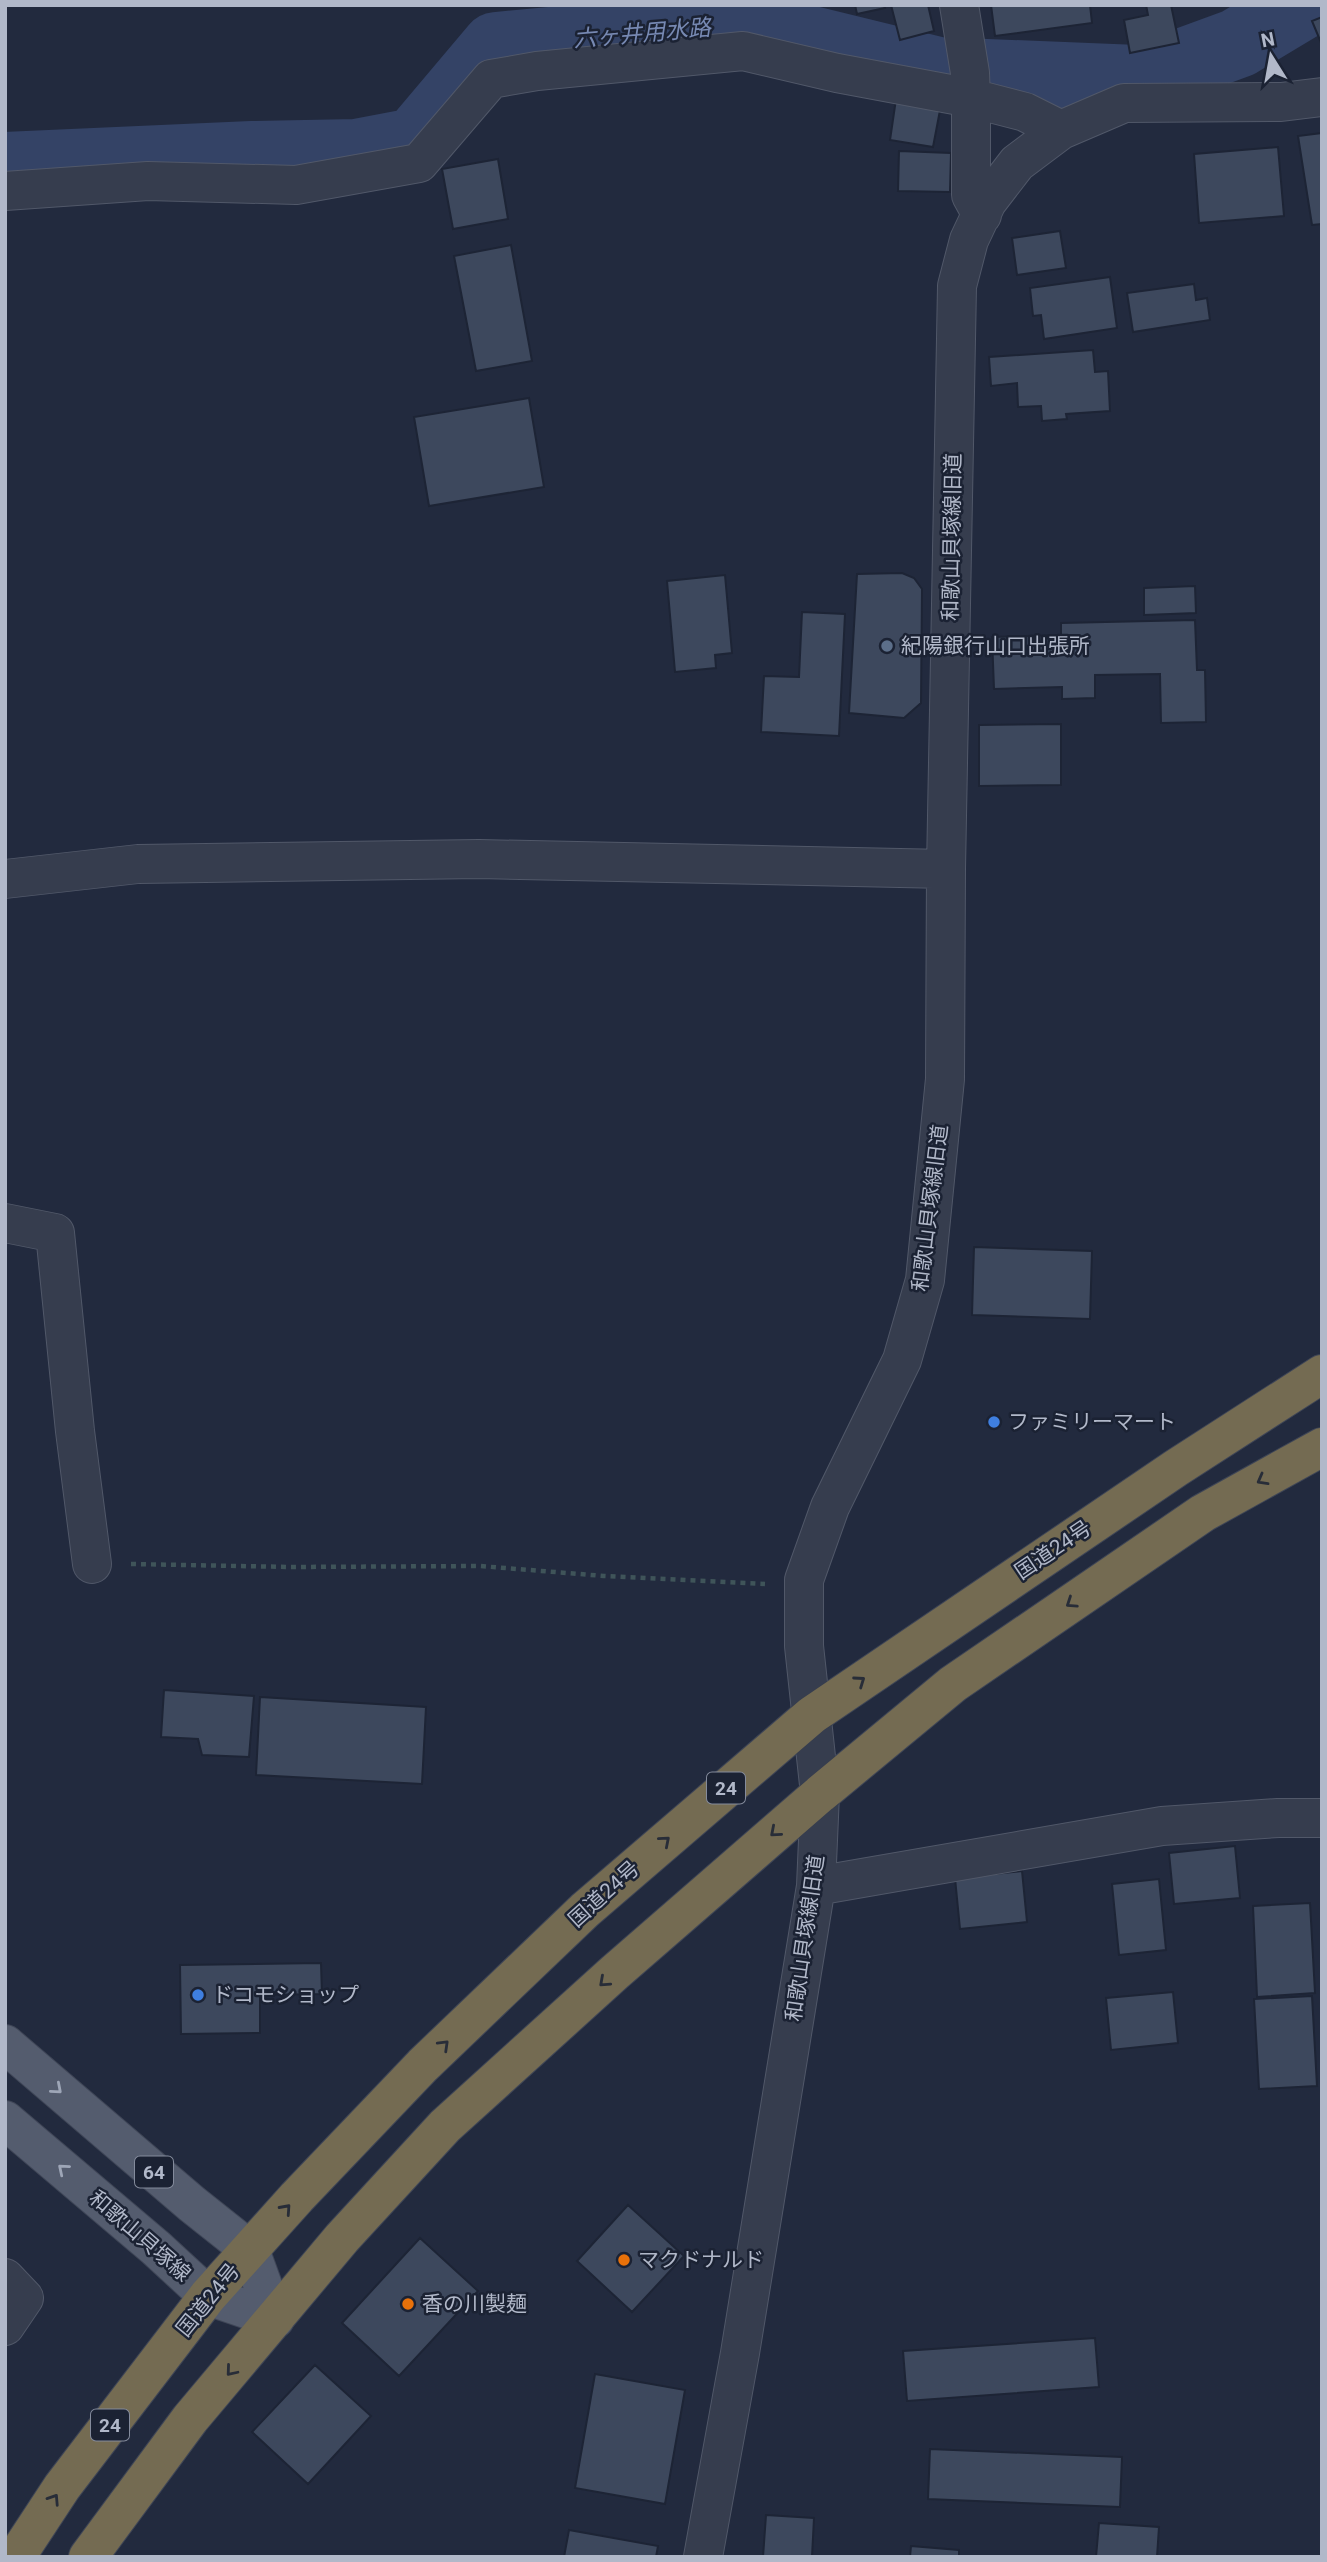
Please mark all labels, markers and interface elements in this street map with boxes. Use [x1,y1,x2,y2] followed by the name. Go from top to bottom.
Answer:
[572,14,714,53] water label: 六ヶ井用水路
[1236,21,1306,91] north arrow
[1259,27,1277,52] text: N
[939,453,965,621] street label: 和歌山貝塚線旧道
[901,634,1090,658] place label: 紀陽銀行山口出張所
[879,638,895,654] marker: 紀陽銀行山口出張所
[908,1123,952,1293] street label: 和歌山貝塚線旧道
[1008,1410,1176,1434] place label: ファミリーマート
[986,1414,1002,1430] marker: ファミリーマート
[1257,1472,1269,1485] one-way arrow
[1010,1516,1096,1584] street label: 国道24号
[1066,1595,1079,1607] one-way arrow
[852,1677,865,1689] one-way arrow
[707,1772,745,1803] road number: 24
[771,1824,784,1836] one-way arrow
[657,1837,670,1849] one-way arrow
[781,1853,829,2023] street label: 和歌山貝塚線旧道
[564,1856,644,1932] street label: 国道24号
[599,1973,612,1986] one-way arrow
[212,1983,359,2007] place label: ドコモショップ
[190,1987,206,2003] marker: ドコモショップ
[436,2040,449,2053] one-way arrow
[49,2081,62,2093] one-way arrow
[135,2156,173,2188] road number: 64
[58,2165,71,2177] one-way arrow
[85,2186,195,2286] street label: 和歌山貝塚線
[278,2204,291,2217] one-way arrow
[638,2248,764,2272] place label: マクドナルド
[616,2252,632,2268] marker: マクドナルド
[171,2259,245,2341] street label: 国道24号
[422,2292,527,2316] place label: 香の川製麺
[400,2296,416,2312] marker: 香の川製麺
[227,2362,239,2375] one-way arrow
[91,2410,129,2440] road number: 24
[45,2494,58,2507] one-way arrow

